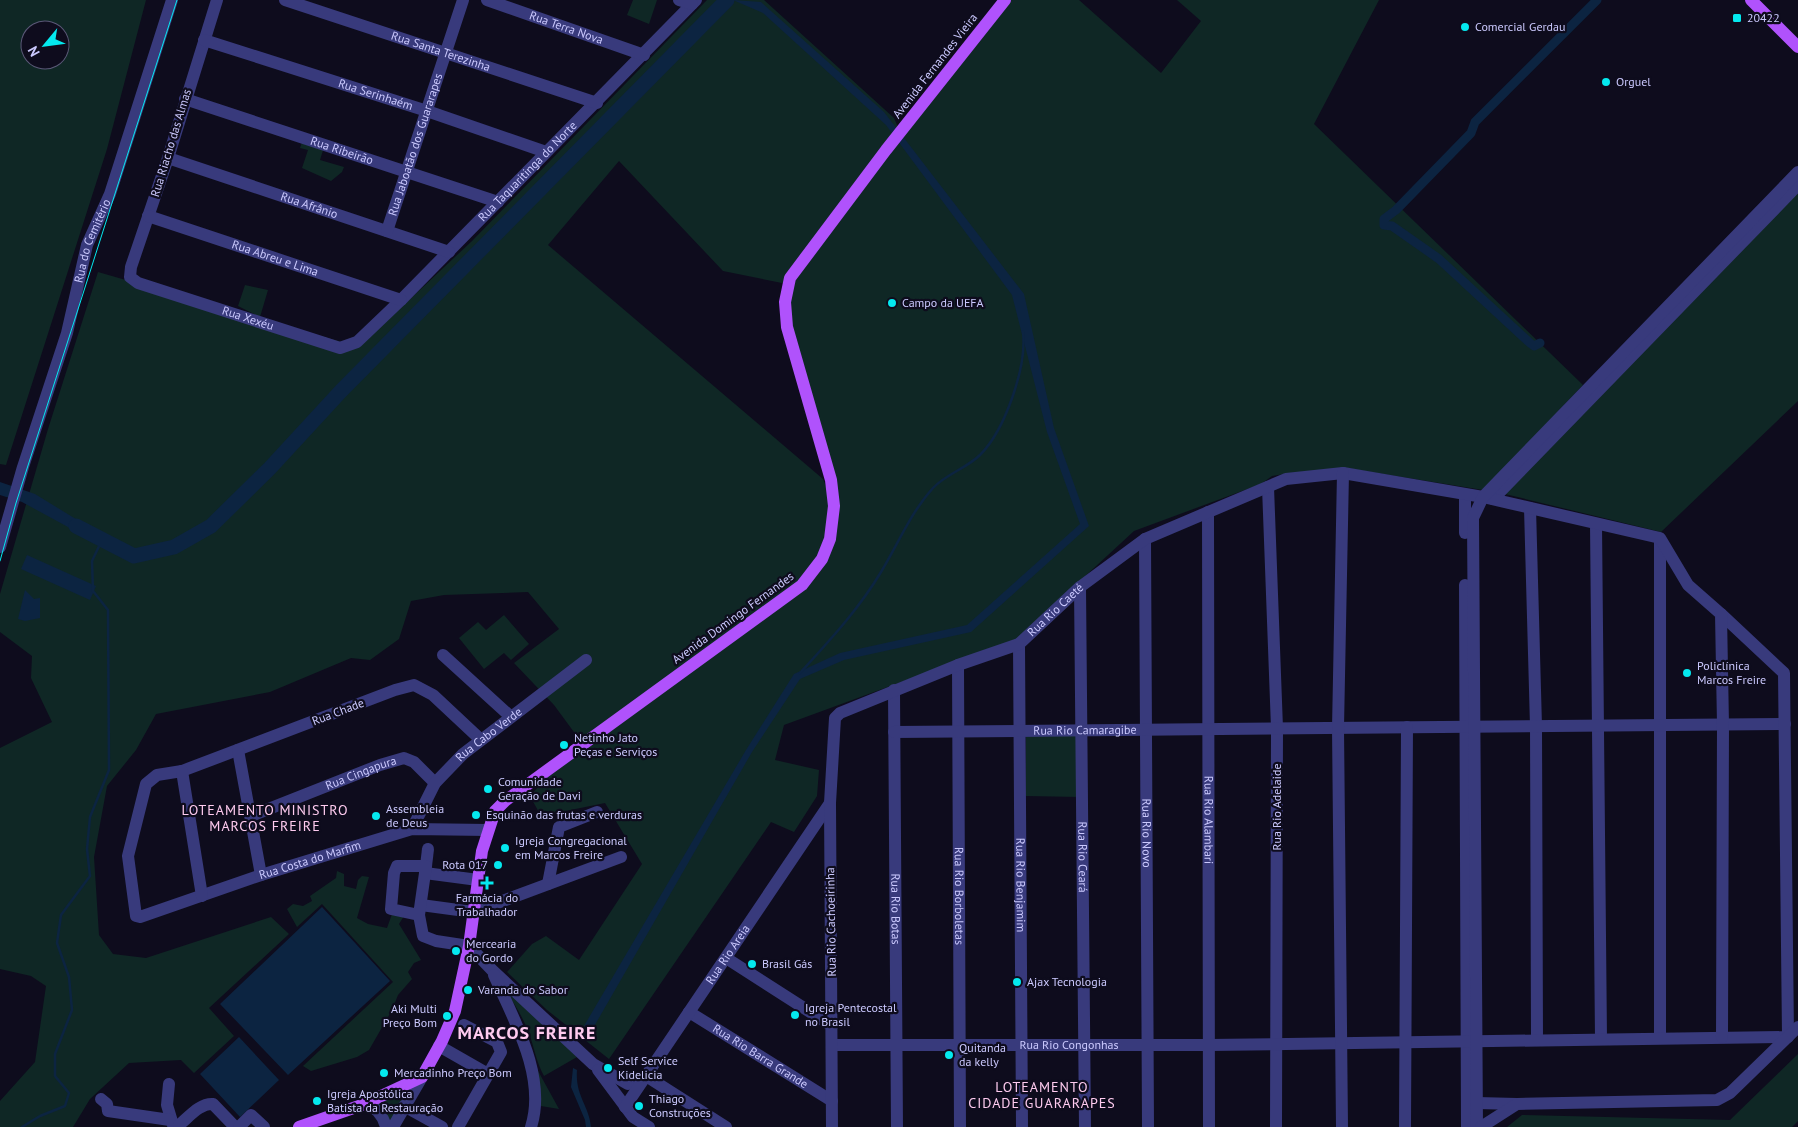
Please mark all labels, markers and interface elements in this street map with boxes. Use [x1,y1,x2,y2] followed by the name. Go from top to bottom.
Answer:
[528,7,605,47] street label: Rua Terra Nova
[889,10,980,121] street label: Avenida Fernandes Vieira
[1747,10,1780,25] place label: 20422
[1731,12,1743,24] marker: 20422
[1475,19,1565,34] place label: Comercial Gerdau
[20,20,70,70] north arrow
[1459,21,1471,33] marker: Comercial Gerdau
[389,28,492,74] street label: Rua Santa Terezinha
[24,43,44,60] text: N
[384,71,445,218] street label: Rua Jaboatão dos Guararapes
[1616,74,1651,89] place label: Orguel
[336,75,415,113] street label: Rua Serinhaém
[1600,76,1612,88] marker: Orguel
[147,87,194,199] street label: Rua Riacho das Almas
[475,118,580,224] street label: Rua Taquaritinga do Norte
[309,133,375,167] street label: Rua Ribeirão
[279,188,340,221] street label: Rua Afrânio
[71,197,114,284] street label: Rua do Cemitério
[230,236,321,279] street label: Rua Abreu e Lima
[902,295,984,310] place label: Campo da UEFA
[886,297,898,309] marker: Campo da UEFA
[220,303,276,333] street label: Rua Xexéu
[669,568,796,667] street label: Avenida Domingo Fernandes
[1024,580,1086,639] street label: Rua Rio Caeté
[1697,658,1766,687] place label: Policlínica Marcos Freire
[1681,667,1693,679] marker: Policlínica Marcos Freire
[310,695,366,728] street label: Rua Chade
[452,704,525,764] street label: Rua Cabo Verde
[1033,722,1137,738] street label: Rua Rio Camaragibe
[574,730,657,759] place label: Netinho Jato Peças e Serviços
[558,739,570,751] marker: Netinho Jato Peças e Serviços
[323,753,398,793] street label: Rua Cingapura
[1269,763,1284,851] street label: Rua Rio Adelaide
[498,774,581,803] place label: Comunidade Geração de Davi
[1201,776,1217,864] street label: Rua Rio Alambari
[482,783,494,795] marker: Comunidade Geração de Davi
[1139,798,1155,868] street label: Rua Rio Novo
[181,801,349,835] district label: LOTEAMENTO MINISTRO MARCOS FREIRE
[386,801,444,830] place label: Assembleia de Deus
[486,807,642,822] place label: Esquinão das frutas e verduras
[470,809,482,821] marker: Esquinão das frutas e verduras
[370,810,382,822] marker: Assembleia de Deus
[1075,821,1091,893] street label: Rua Rio Ceará
[515,833,627,862] place label: Igreja Congregacional em Marcos Freire
[257,837,363,882] street label: Rua Costa do Marfim
[1013,838,1029,932] street label: Rua Rio Benjamim
[499,842,511,854] marker: Igreja Congregacional em Marcos Freire
[952,847,967,945] street label: Rua Rio Borboletas
[442,857,488,872] place label: Rota 017
[492,859,504,871] marker: Rota 017
[822,867,839,977] street label: Rua Rio Cachoeirinha
[888,873,904,945] street label: Rua Rio Botas
[481,877,493,889] marker: Farmácia do Trabalhador
[456,890,518,919] place label: Farmácia do Trabalhador
[702,921,753,987] street label: Rua Rio Areia
[466,936,516,965] place label: Mercearia do Gordo
[450,945,462,957] marker: Mercearia do Gordo
[762,956,812,971] place label: Brasil Gás
[746,958,758,970] marker: Brasil Gás
[1027,974,1107,989] place label: Ajax Tecnologia
[1011,976,1023,988] marker: Ajax Tecnologia
[477,982,568,997] place label: Varanda do Sabor
[462,984,474,996] marker: Varanda do Sabor
[805,1000,897,1029] place label: Igreja Pentecostal no Brasil
[383,1001,437,1030] place label: Aki Multi Preço Bom
[789,1009,801,1021] marker: Igreja Pentecostal no Brasil
[441,1010,453,1022] marker: Aki Multi Preço Bom
[458,1021,596,1044] district label: MARCOS FREIRE
[710,1021,811,1091] street label: Rua Rio Barra Grande
[1019,1037,1119,1052] street label: Rua Rio Congonhas
[959,1040,1006,1069] place label: Quitanda da kelly
[943,1049,955,1061] marker: Quitanda da kelly
[618,1053,678,1082] place label: Self Service Kidelicia
[602,1062,614,1074] marker: Self Service Kidelicia
[394,1065,512,1080] place label: Mercadinho Preço Bom
[378,1067,390,1079] marker: Mercadinho Preço Bom
[968,1078,1116,1112] district label: LOTEAMENTO CIDADE GUARARAPES
[327,1086,443,1115] place label: Igreja Apostólica Batista da Restauração
[649,1091,711,1120] place label: Thiago Construções
[311,1095,323,1107] marker: Igreja Apostólica Batista da Restauração
[633,1100,645,1112] marker: Thiago Construções

